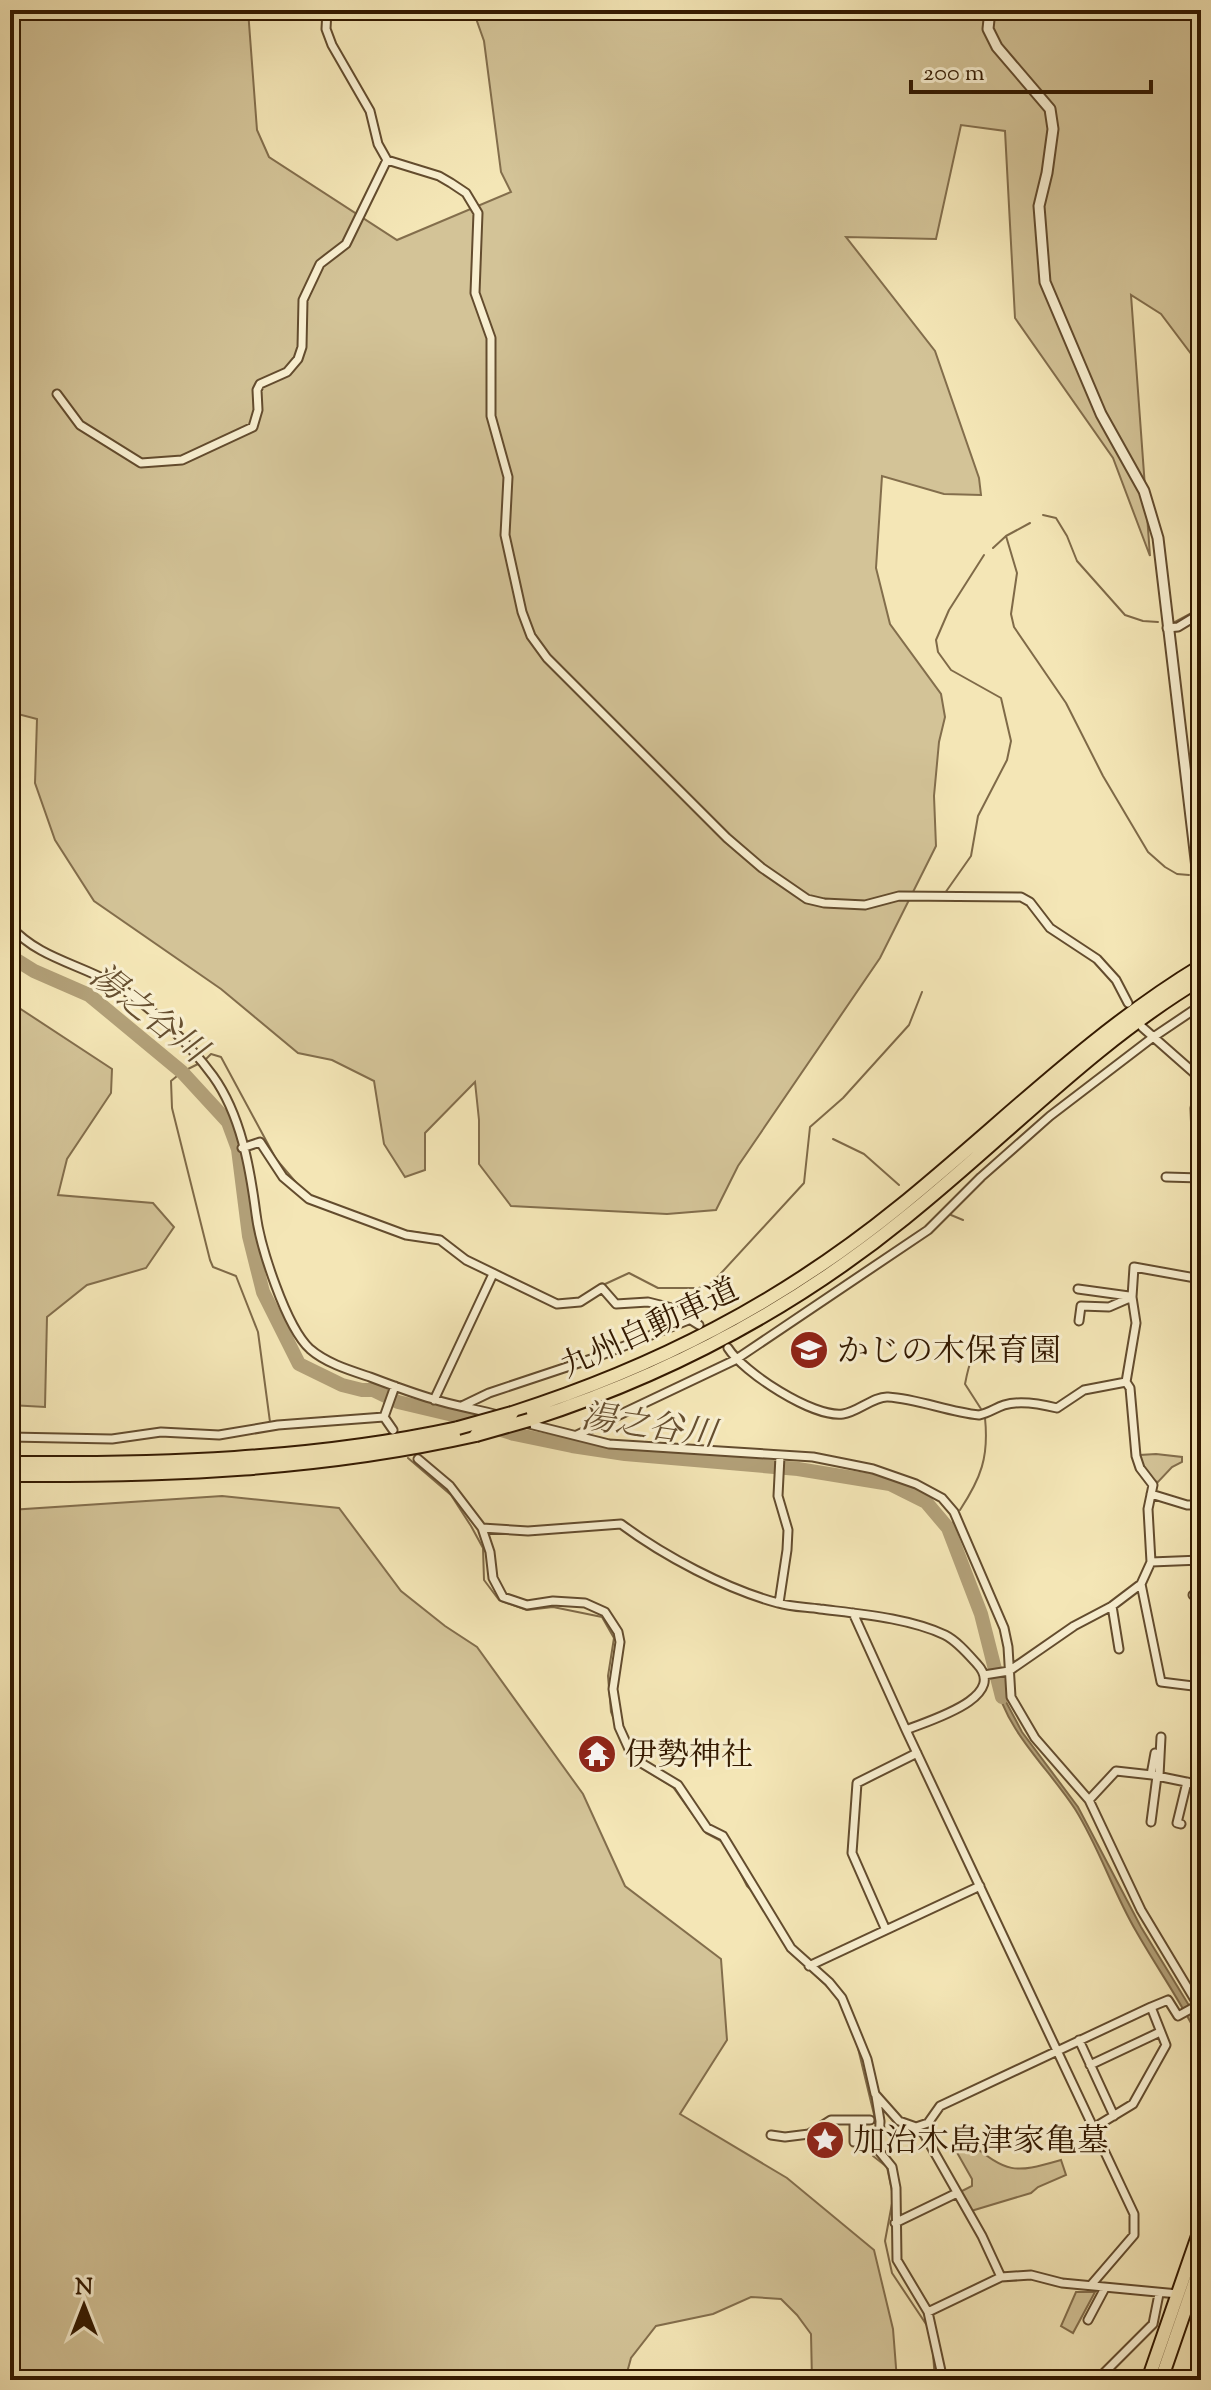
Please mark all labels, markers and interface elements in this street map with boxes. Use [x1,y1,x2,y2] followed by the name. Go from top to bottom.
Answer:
[911,44,1151,94] scale bar
[923,57,985,91] text: 200 m
[78,954,219,1078] water label: 湯之谷川
[554,1268,747,1391] street label: 九州自動車道
[788,1329,830,1371] school or university icon: かじの木保育園
[837,1330,1061,1376] place label: かじの木保育園
[578,1394,723,1462] water label: 湯之谷川
[576,1733,618,1775] temple icon: 伊勢神社
[625,1734,753,1780] place label: 伊勢神社
[804,2119,846,2161] place icon: 加治木島津家亀墓
[853,2120,1109,2166] place label: 加治木島津家亀墓
[44,2266,124,2346] north arrow
[75,2273,93,2305] text: N

